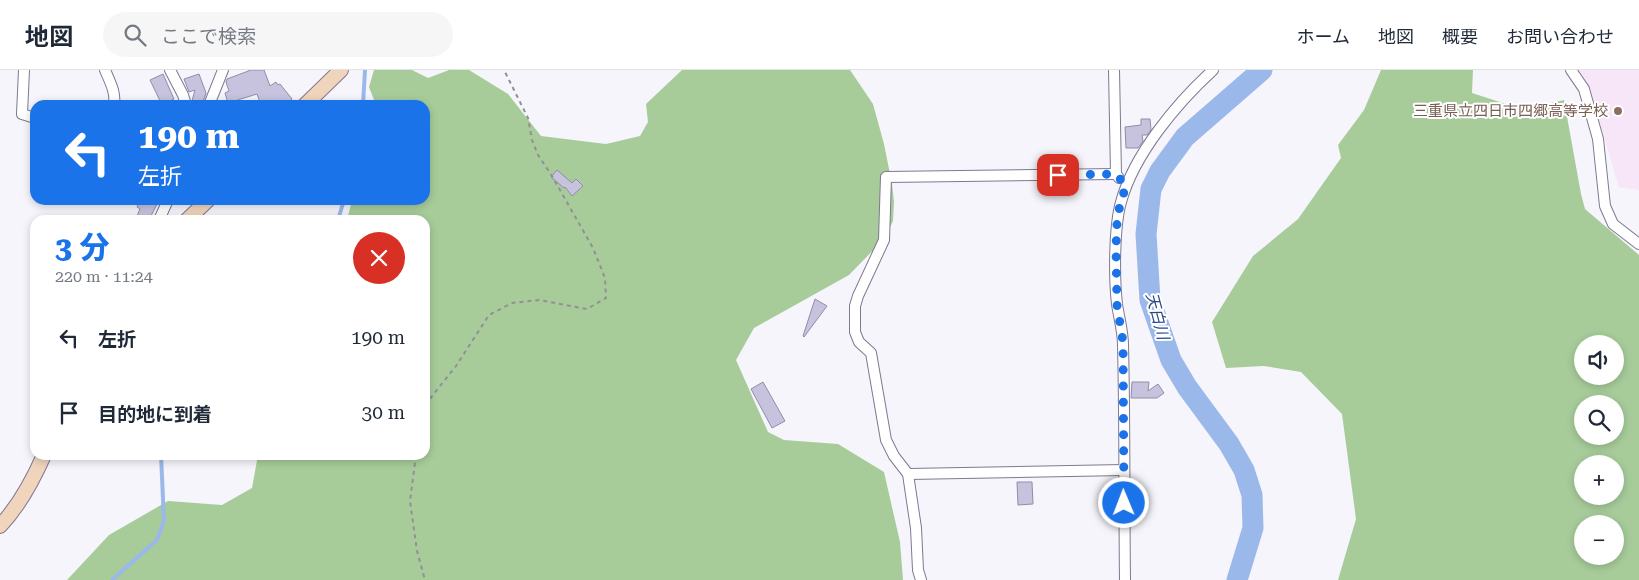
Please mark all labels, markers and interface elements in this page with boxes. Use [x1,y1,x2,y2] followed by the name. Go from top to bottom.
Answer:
[103,12,453,57] search box
[121,21,149,49] icon: search
[25,23,73,51] text: 地図
[161,25,256,48] text: ここで検索
[1297,26,1350,47] text: ホーム
[1378,26,1414,47] text: 地図
[1442,26,1478,47] text: 概要
[1506,26,1614,47] text: お問い合わせ
[1413,102,1608,120] place label: 三重県立四日市四郷高等学校
[1612,105,1624,117] marker: 三重県立四日市四郷高等学校
[138,116,239,157] text: 190 m
[55,120,120,185] icon: left
[1037,154,1079,196] pin
[1044,161,1072,189] icon: arrive
[138,164,182,189] text: 左折
[55,230,109,265] text: 3 分
[353,232,405,284] button: close
[55,267,153,286] text: 220 m · 11:24
[1142,290,1173,344] water label: 天白川
[55,324,83,352] icon: left
[351,326,405,349] text: 190 m
[98,328,136,351] text: 左折
[1574,335,1624,565] map controls
[1574,335,1624,385] button: sound
[1574,395,1624,445] button: search
[55,399,83,427] icon: arrive
[362,401,405,424] text: 30 m
[98,403,212,426] text: 目的地に到着
[1574,455,1624,505] button: +
[1097,476,1149,528] position arrow
[1574,515,1624,565] button: −

